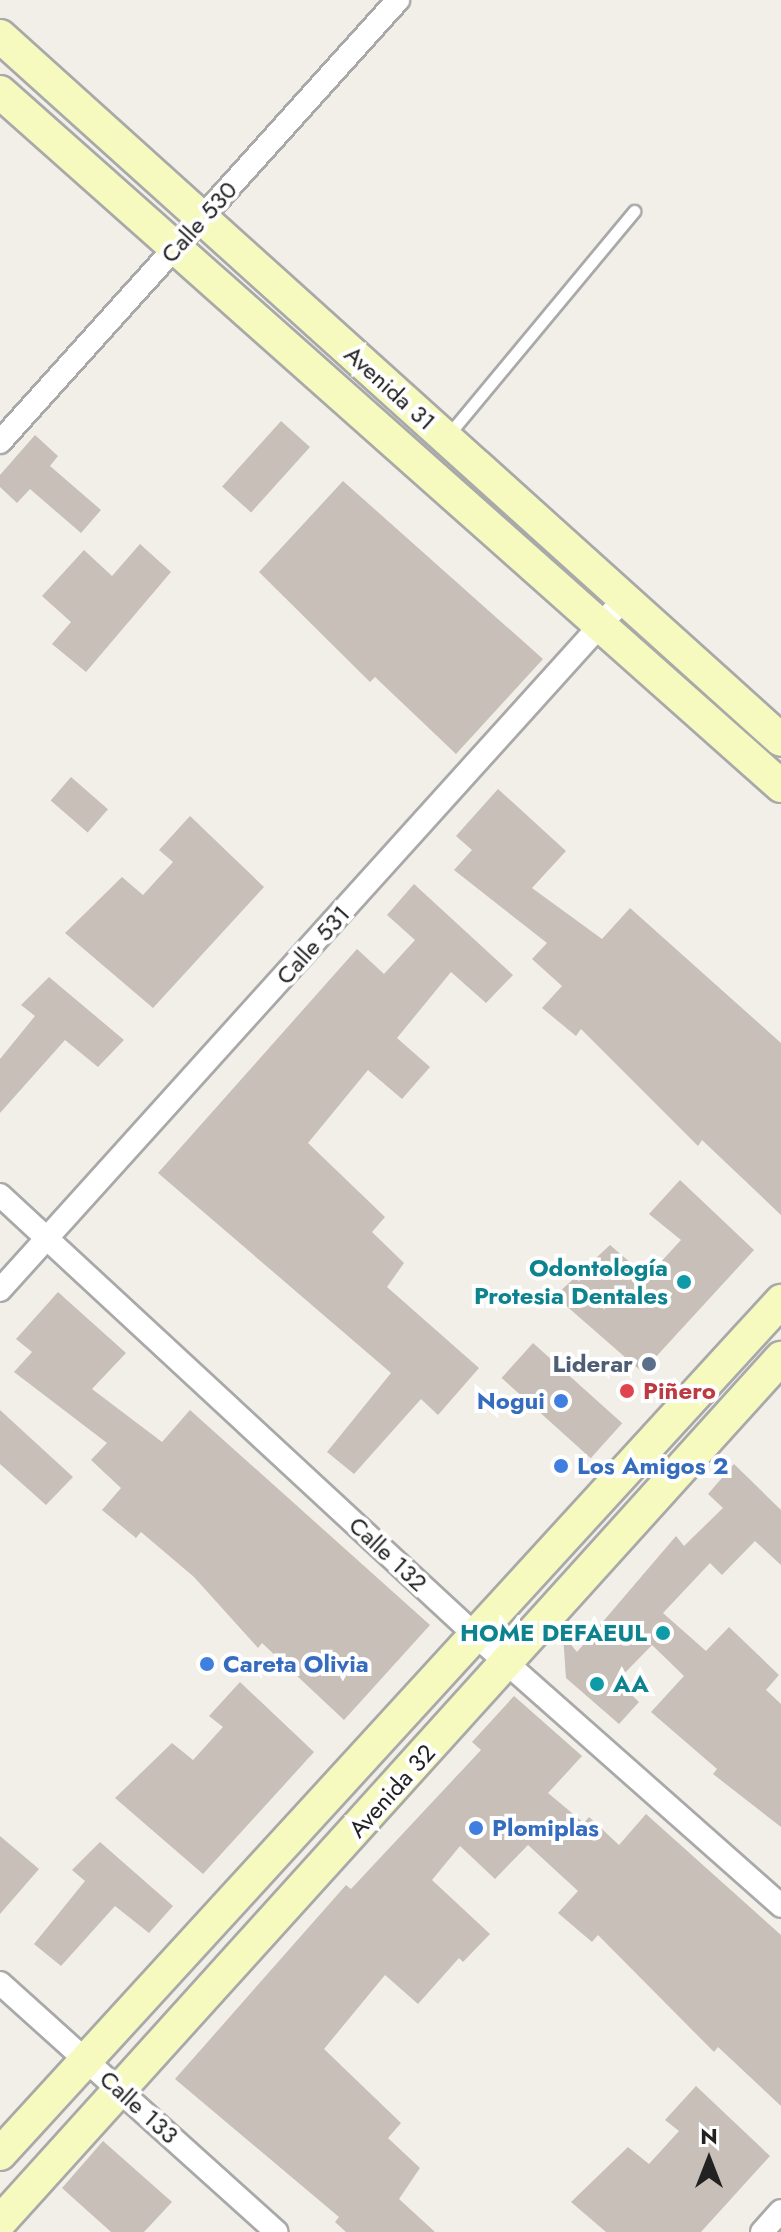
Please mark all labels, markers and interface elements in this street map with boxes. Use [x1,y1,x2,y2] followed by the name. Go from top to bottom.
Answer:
[155,175,243,269] street label: Calle 530
[339,340,441,436] street label: Avenida 31
[270,900,356,990] street label: Calle 531
[474,1254,668,1310] place label: Odontología Protesia Dentales
[675,1273,693,1291] marker: Odontología Protesia Dentales
[552,1350,633,1378] place label: Liderar
[640,1355,658,1373] marker: Liderar
[643,1377,716,1405] place label: Piñero
[618,1382,636,1400] marker: Piñero
[477,1387,545,1415] place label: Nogui
[552,1392,570,1410] marker: Nogui
[577,1452,729,1480] place label: Los Amigos 2
[552,1457,570,1475] marker: Los Amigos 2
[343,1511,433,1597] street label: Calle 132
[460,1619,647,1647] place label: HOME DEFAEUL
[654,1624,672,1642] marker: HOME DEFAEUL
[223,1650,369,1678] place label: Careta Olivia
[198,1655,216,1673] marker: Careta Olivia
[613,1670,649,1698] place label: AA
[588,1675,606,1693] marker: AA
[343,1739,441,1843] street label: Avenida 32
[492,1814,599,1842] place label: Plomiplas
[467,1819,485,1837] marker: Plomiplas
[94,2064,184,2150] street label: Calle 133
[669,2120,749,2200] north arrow
[700,2120,718,2152] text: N

